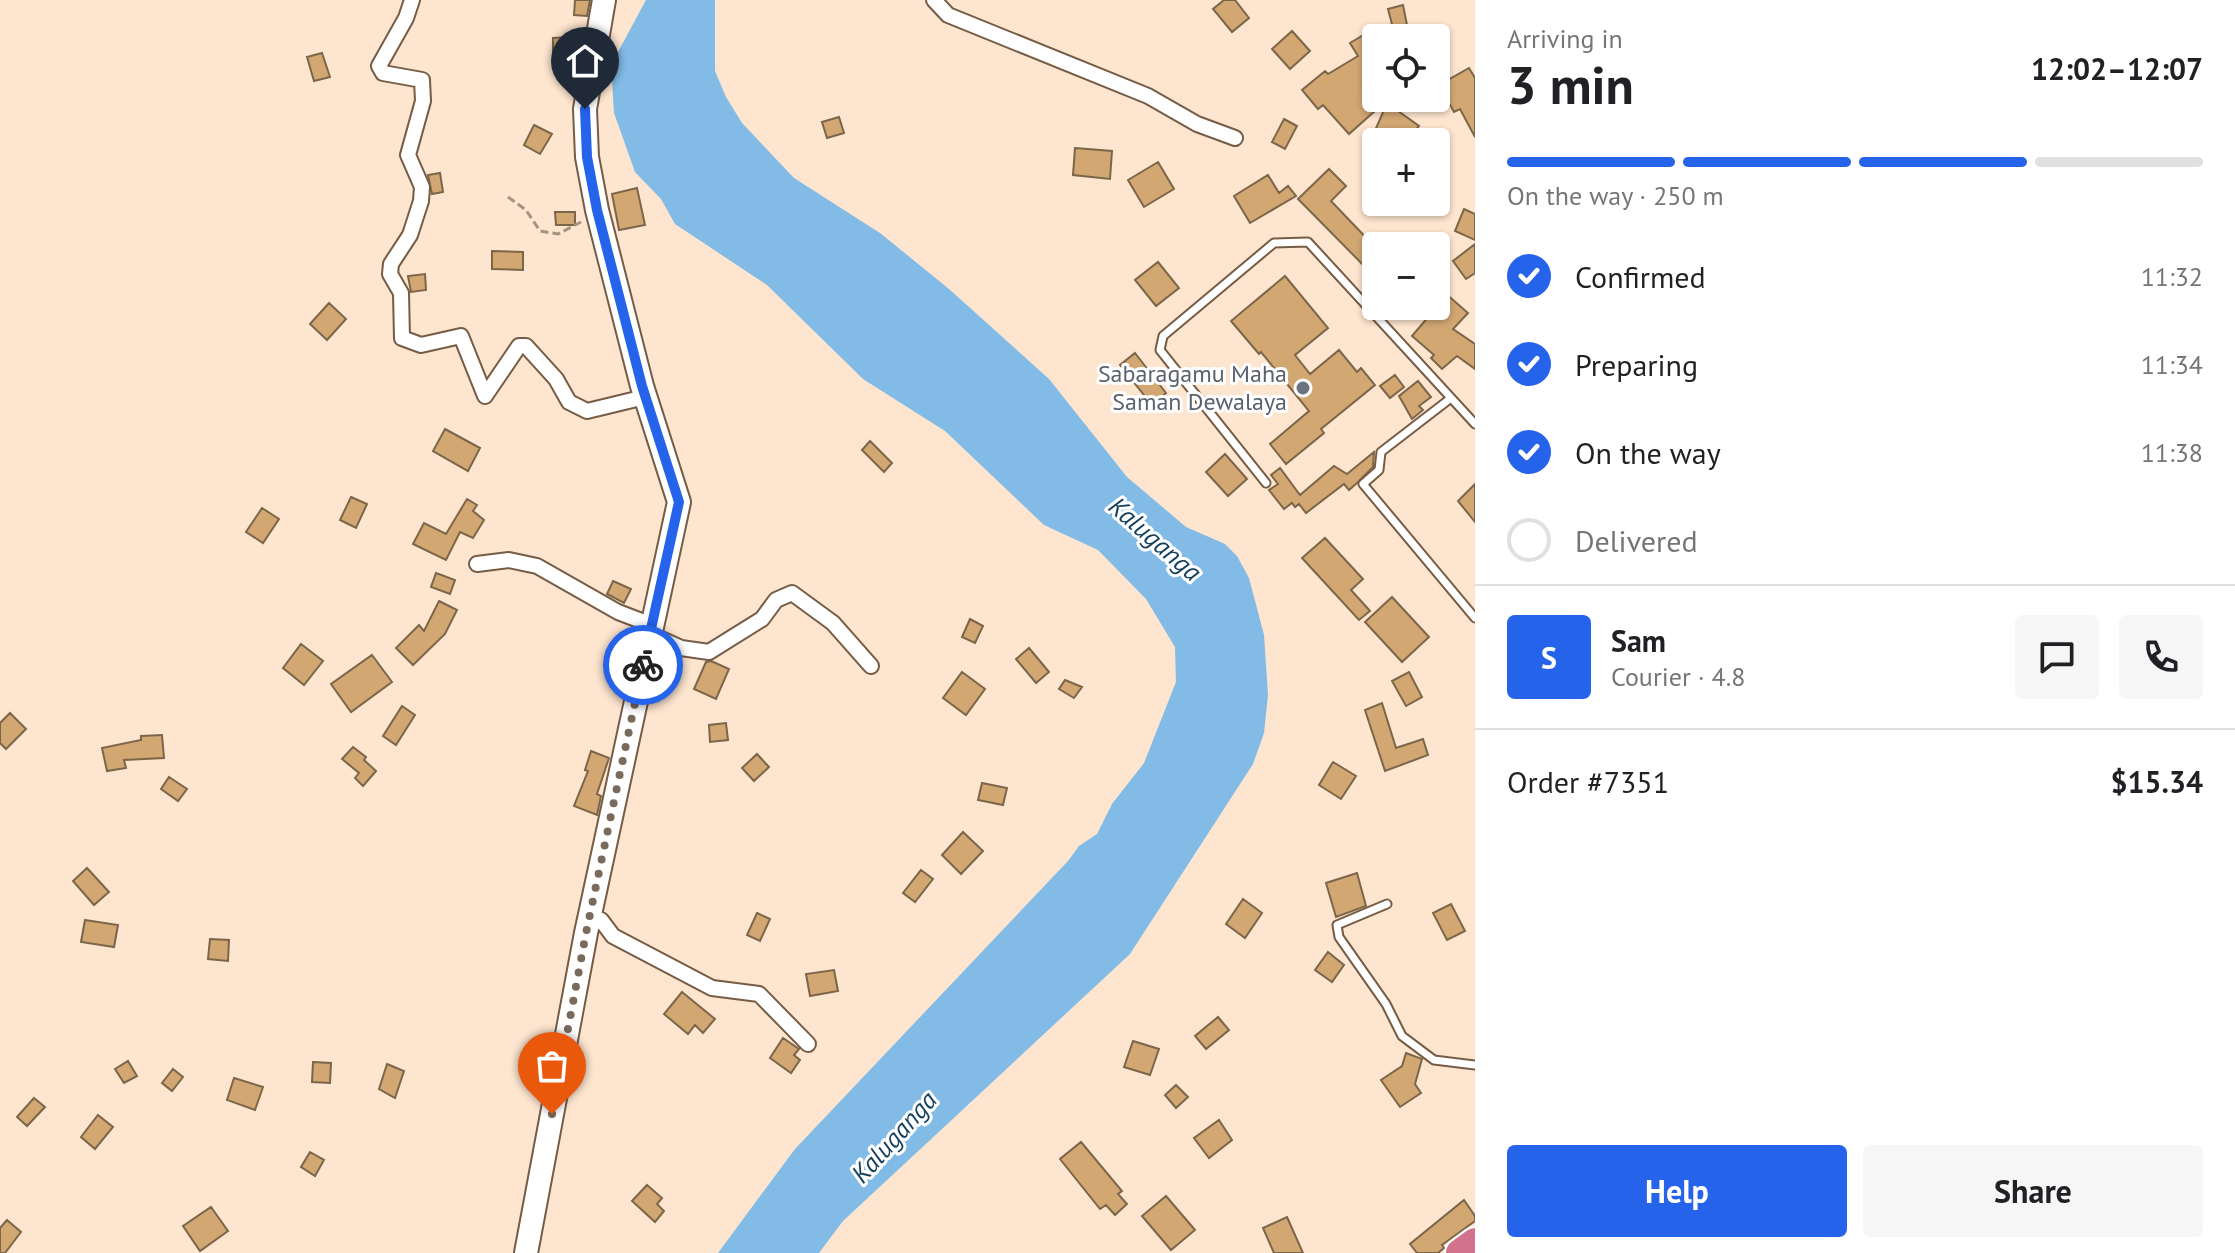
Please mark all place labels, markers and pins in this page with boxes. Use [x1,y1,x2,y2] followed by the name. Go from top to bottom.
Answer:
[551,27,619,109] pin
[1098,358,1287,417] place label: Sabaragamu Maha Saman Dewalaya
[1294,379,1312,397] marker: Sabaragamu Maha Saman Dewalaya
[518,1032,586,1114] pin

